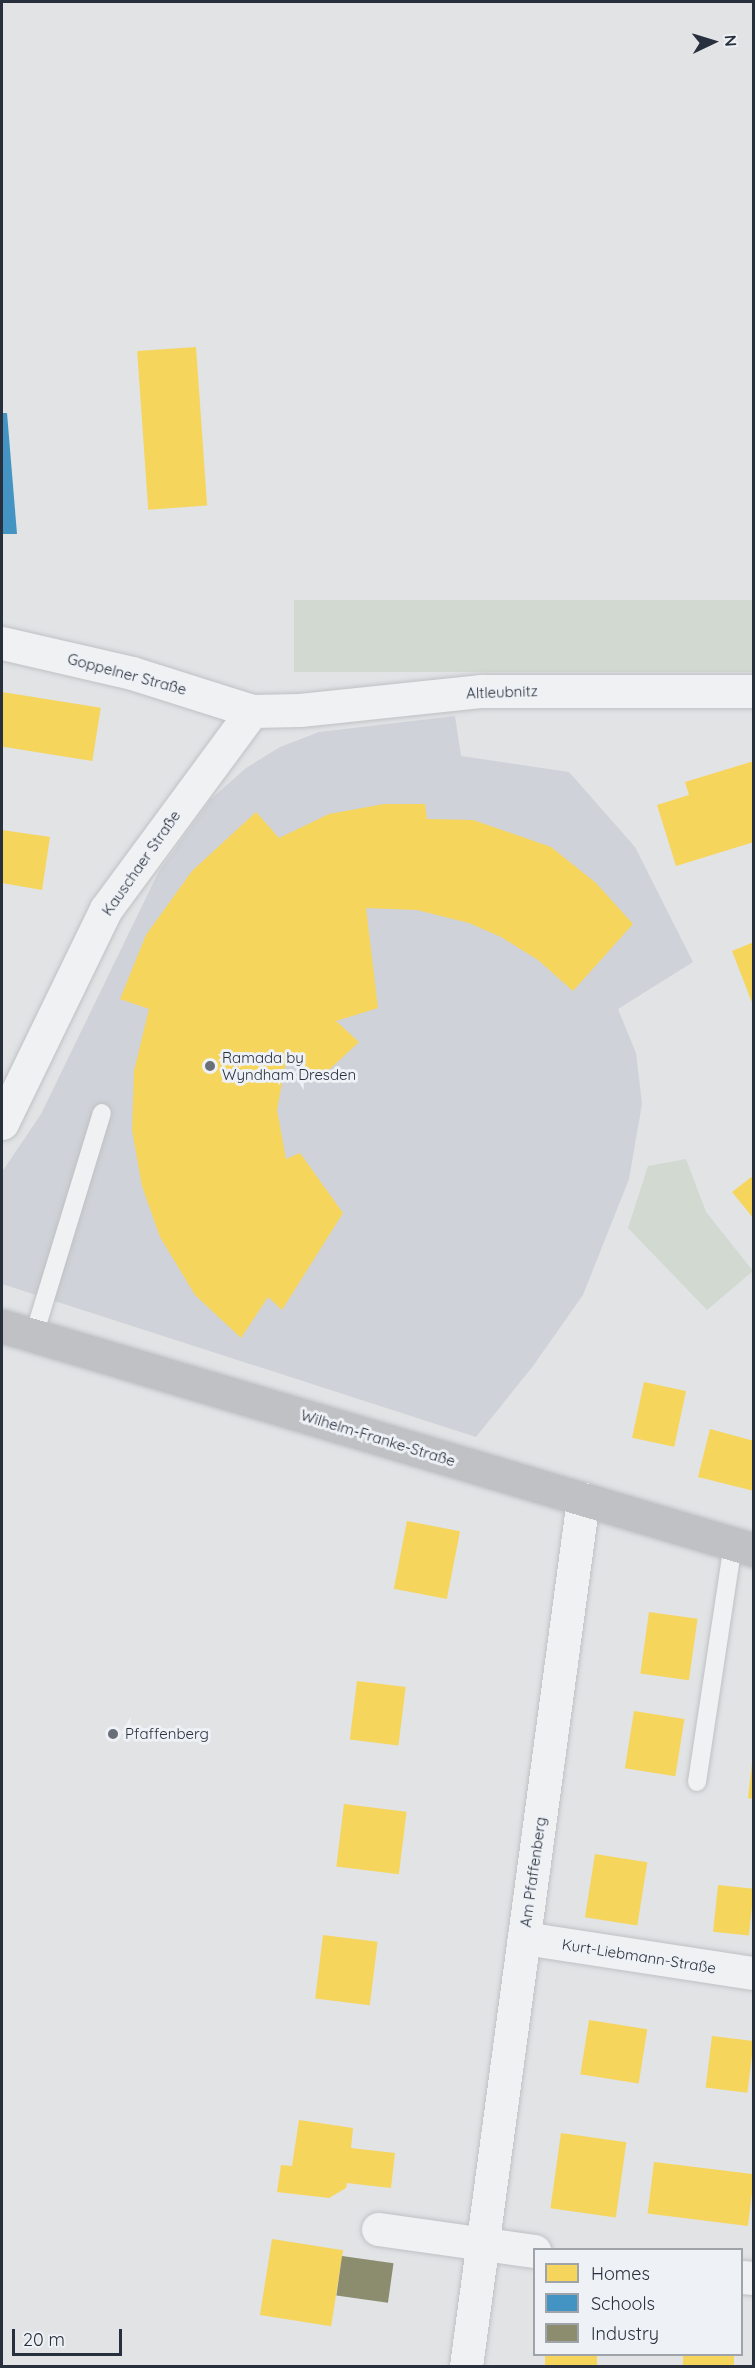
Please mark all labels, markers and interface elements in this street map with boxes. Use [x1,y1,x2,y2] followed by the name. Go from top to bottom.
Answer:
[683,12,743,72] north arrow
[721,34,741,47] text: N
[66,649,188,699] street label: Goppelner Straße
[466,682,538,702] street label: Altleubnitz
[98,807,184,919] street label: Kauschaer Straße
[222,1048,356,1083] place label: Ramada by Wyndham Dresden
[203,1059,217,1073] marker: Ramada by Wyndham Dresden
[299,1406,457,1470] street label: Wilhelm-Franke-Straße
[125,1725,209,1743] place label: Pfaffenberg
[106,1727,120,1741] marker: Pfaffenberg
[516,1816,550,1928] street label: Am Pfaffenberg
[561,1935,717,1977] street label: Kurt-Liebmann-Straße
[533,2248,743,2356] legend
[591,2262,650,2285] text: Homes
[591,2292,655,2315] text: Schools
[15,2317,124,2355] scale bar
[591,2322,659,2345] text: Industry
[23,2328,65,2351] text: 20 m

